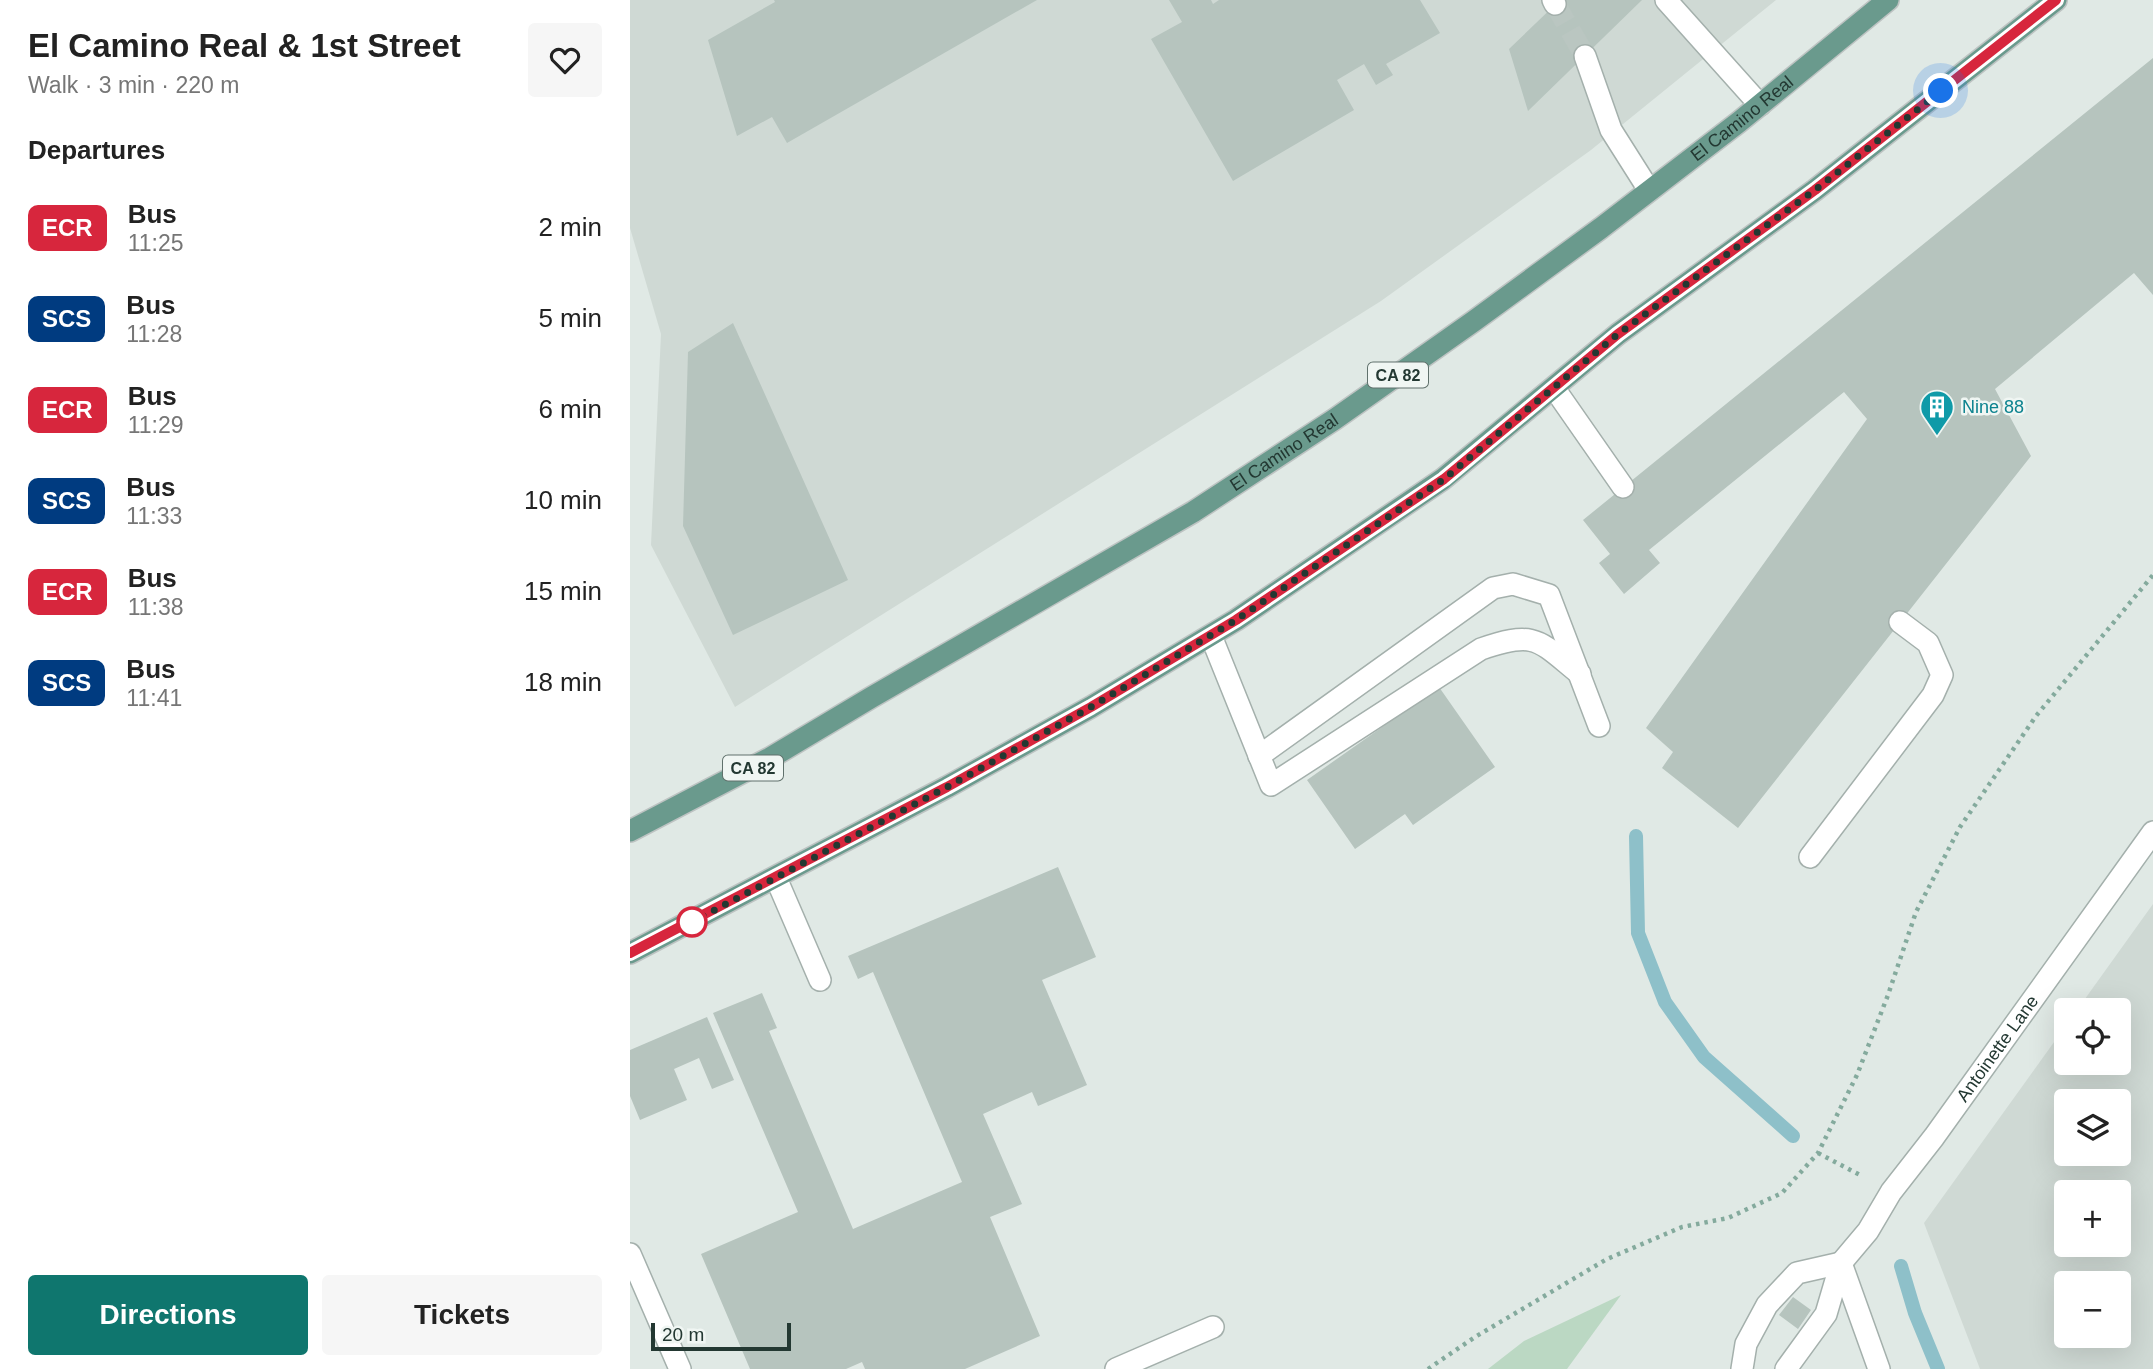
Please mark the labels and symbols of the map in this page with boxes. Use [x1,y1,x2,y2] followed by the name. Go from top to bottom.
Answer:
[1687,72,1797,165] street label: El Camino Real
[1923,73,1958,108] your location
[1368,362,1428,388] road number: CA 82
[1918,388,1956,437] building icon: Nine 88
[1962,397,2024,417] place label: Nine 88
[1226,410,1342,495] street label: El Camino Real
[723,755,783,780] road number: CA 82
[677,907,707,937] unlabelled marker
[1953,991,2042,1106] street label: Antoinette Lane
[651,1320,791,1352] scale bar

